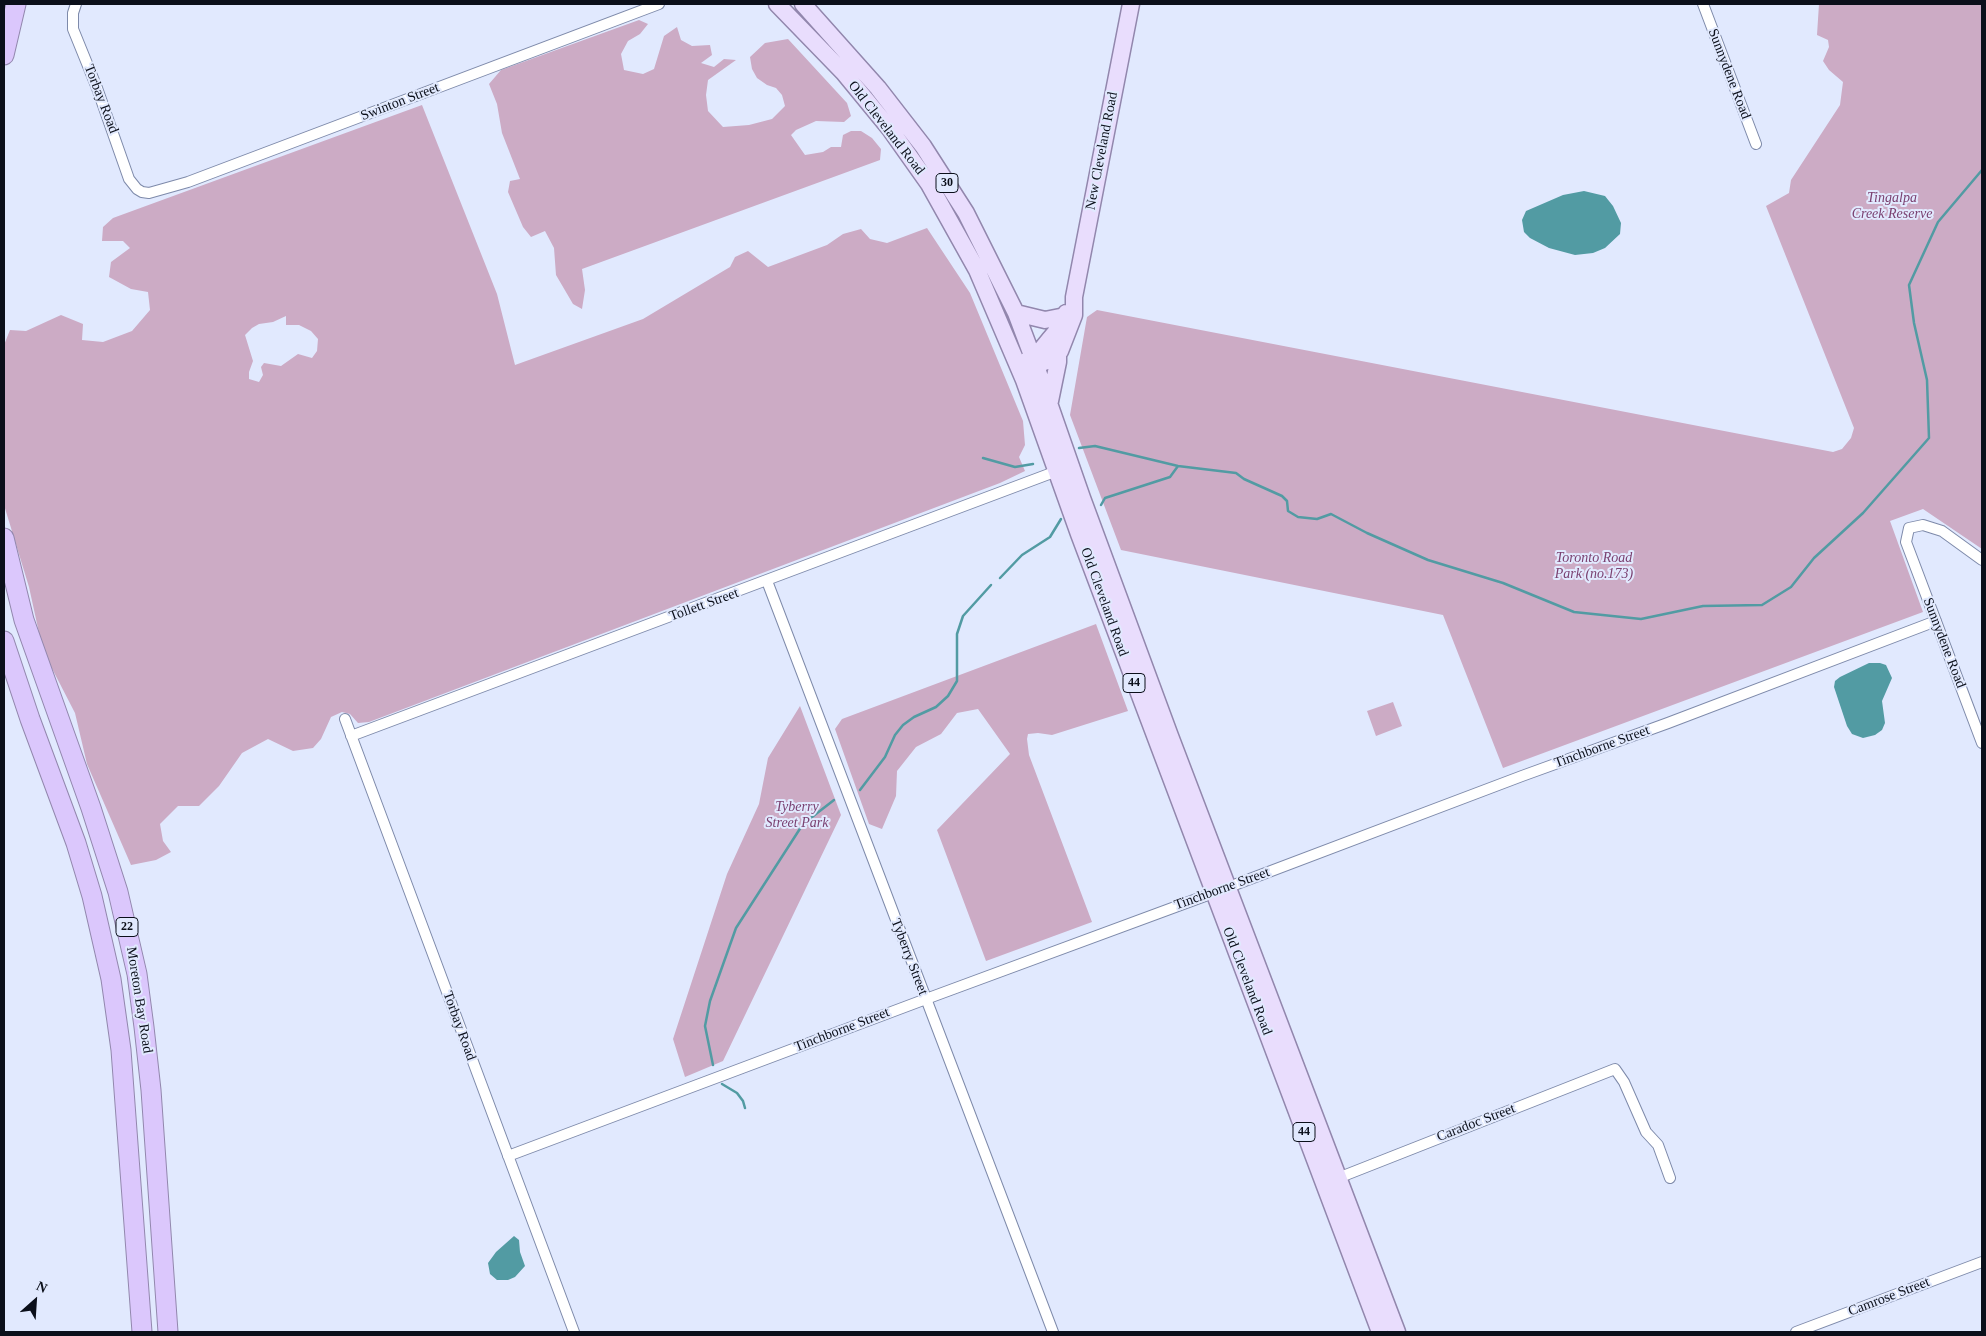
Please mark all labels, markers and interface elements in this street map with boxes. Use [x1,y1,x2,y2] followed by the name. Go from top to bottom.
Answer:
[1704,27,1754,121] street label: Sunnydene Road
[80,62,122,136] street label: Torbay Road
[844,78,928,178] street label: Old Cleveland Road
[358,79,442,125] street label: Swinton Street
[1082,91,1122,211] street label: New Cleveland Road
[936,174,958,192] road number: 30
[1852,190,1932,222] park label: Tingalpa Creek Reserve
[1077,545,1131,659] street label: Old Cleveland Road
[1555,550,1633,582] park label: Toronto Road Park (no.173)
[667,585,741,625] street label: Tollett Street
[1919,596,1969,690] street label: Sunnydene Road
[1123,674,1145,692] road number: 44
[1552,722,1652,772] street label: Tinchborne Street
[766,799,828,832] park label: Tyberry Street Park
[1172,864,1272,914] street label: Tinchborne Street
[887,917,931,997] street label: Tyberry Street
[116,918,138,936] road number: 22
[1219,925,1275,1037] street label: Old Cleveland Road
[122,946,156,1054] street label: Moreton Bay Road
[439,989,479,1063] street label: Torbay Road
[792,1004,892,1056] street label: Tinchborne Street
[1434,1100,1518,1146] street label: Caradoc Street
[1293,1122,1315,1142] road number: 44
[1846,1274,1932,1320] street label: Camrose Street
[10,1276,60,1326] north arrow
[34,1278,50,1296] text: N

